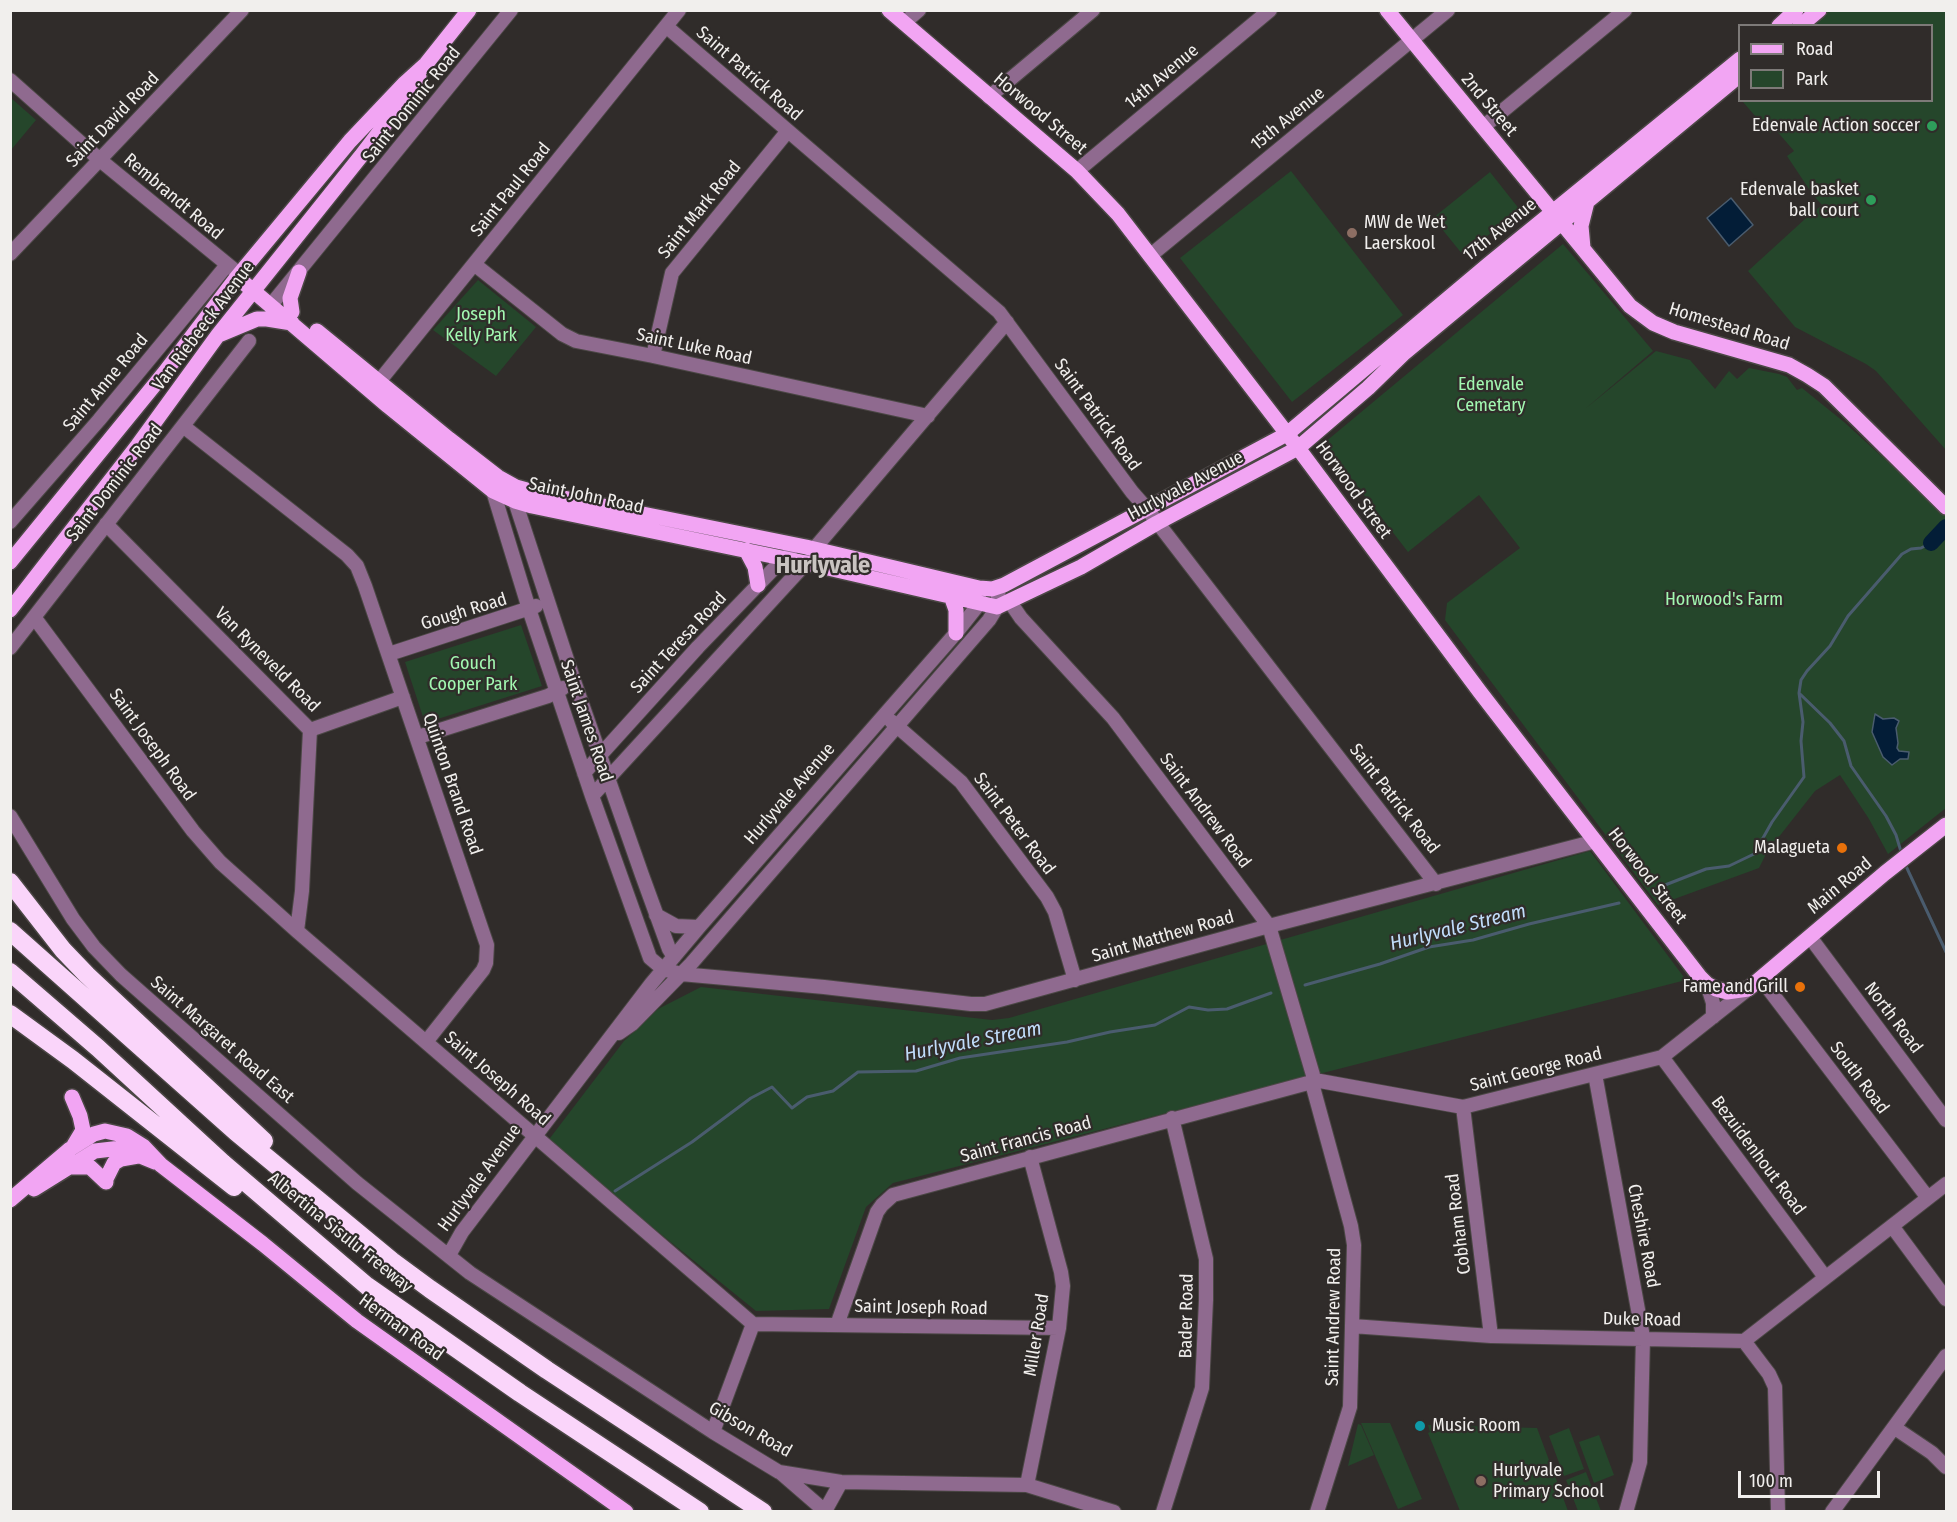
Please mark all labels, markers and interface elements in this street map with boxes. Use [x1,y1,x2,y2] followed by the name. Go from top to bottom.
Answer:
[692,22,806,126] street label: Saint Patrick Road
[1738,24,1933,102] legend
[1796,38,1833,60] text: Road
[1121,40,1203,114] street label: 14th Avenue
[358,42,466,168] street label: Saint Dominic Road
[62,68,164,172] street label: Saint David Road
[1796,68,1828,90] text: Park
[989,69,1091,159] street label: Horwood Street
[1456,69,1522,141] street label: 2nd Street
[1247,83,1329,155] street label: 15th Avenue
[1752,115,1920,137] place label: Edenvale Action soccer
[1925,119,1939,133] marker: Edenvale Action soccer
[466,139,556,241] street label: Saint Paul Road
[119,149,227,245] street label: Rembrandt Road
[654,157,746,263] street label: Saint Mark Road
[1740,179,1859,222] place label: Edenvale basket ball court
[1864,193,1878,207] marker: Edenvale basket ball court
[1459,194,1541,266] street label: 17th Avenue
[1364,212,1445,254] place label: MW de Wet Laerskool
[1345,226,1359,240] marker: MW de Wet Laerskool
[148,257,260,395] street label: Van Riebeeck Avenue
[1666,298,1792,356] street label: Homestead Road
[445,304,517,346] park label: Joseph Kelly Park
[634,324,754,370] street label: Saint Luke Road
[59,330,153,436] street label: Saint Anne Road
[1049,355,1145,475] street label: Saint Patrick Road
[1456,374,1526,416] park label: Edenvale Cemetary
[62,420,168,546] street label: Saint Dominic Road
[1310,437,1396,543] street label: Horwood Street
[1125,447,1247,525] street label: Hurlyvale Avenue
[527,473,645,519] street label: Saint John Road
[776,552,870,580] district label: Hurlyvale
[627,588,731,698] street label: Saint Teresa Road
[418,589,510,635] street label: Gough Road
[1665,589,1783,611] park label: Horwood's Farm
[210,603,324,717] street label: Van Ryneveld Road
[429,653,517,696] park label: Gouch Cooper Park
[555,657,617,785] street label: Saint James Road
[104,685,200,805] street label: Saint Joseph Road
[418,710,486,858] street label: Quinton Brand Road
[740,739,840,849] street label: Hurlyvale Avenue
[1344,740,1444,858] street label: Saint Patrick Road
[1155,749,1255,873] street label: Saint Andrew Road
[969,769,1059,879] street label: Saint Peter Road
[1603,824,1691,928] street label: Horwood Street
[1754,837,1830,859] place label: Malagueta
[1835,841,1849,855] marker: Malagueta
[1803,853,1877,919] street label: Main Road
[1387,899,1529,957] water label: Hurlyvale Stream
[1089,906,1237,968] street label: Saint Matthew Road
[146,972,298,1108] street label: Saint Margaret Road East
[1683,976,1788,998] place label: Fame and Grill
[1859,978,1927,1058] street label: North Road
[1793,980,1807,994] marker: Fame and Grill
[902,1017,1044,1067] water label: Hurlyvale Stream
[440,1027,554,1131] street label: Saint Joseph Road
[1825,1038,1893,1118] street label: South Road
[1468,1043,1604,1097] street label: Saint George Road
[1706,1092,1810,1220] street label: Bezuidenhout Road
[958,1112,1094,1168] street label: Saint Francis Road
[434,1120,526,1236] street label: Hurlyvale Avenue
[263,1168,417,1298] street label: Albertina Sisulu Freeway
[1442,1172,1476,1276] street label: Cobham Road
[1622,1182,1664,1290] street label: Cheshire Road
[1322,1248,1346,1386] street label: Saint Andrew Road
[1175,1273,1199,1359] street label: Bader Road
[354,1290,448,1366] street label: Herman Road
[1020,1292,1054,1378] street label: Miller Road
[854,1296,988,1320] street label: Saint Joseph Road
[1603,1309,1681,1331] street label: Duke Road
[704,1397,796,1463] street label: Gibson Road
[1432,1415,1521,1437] place label: Music Room
[1413,1419,1427,1433] marker: Music Room
[1741,1459,1884,1497] scale bar
[1493,1460,1604,1502] place label: Hurlyvale Primary School
[1749,1470,1793,1492] text: 100 m
[1474,1474,1488,1488] marker: Hurlyvale Primary School

